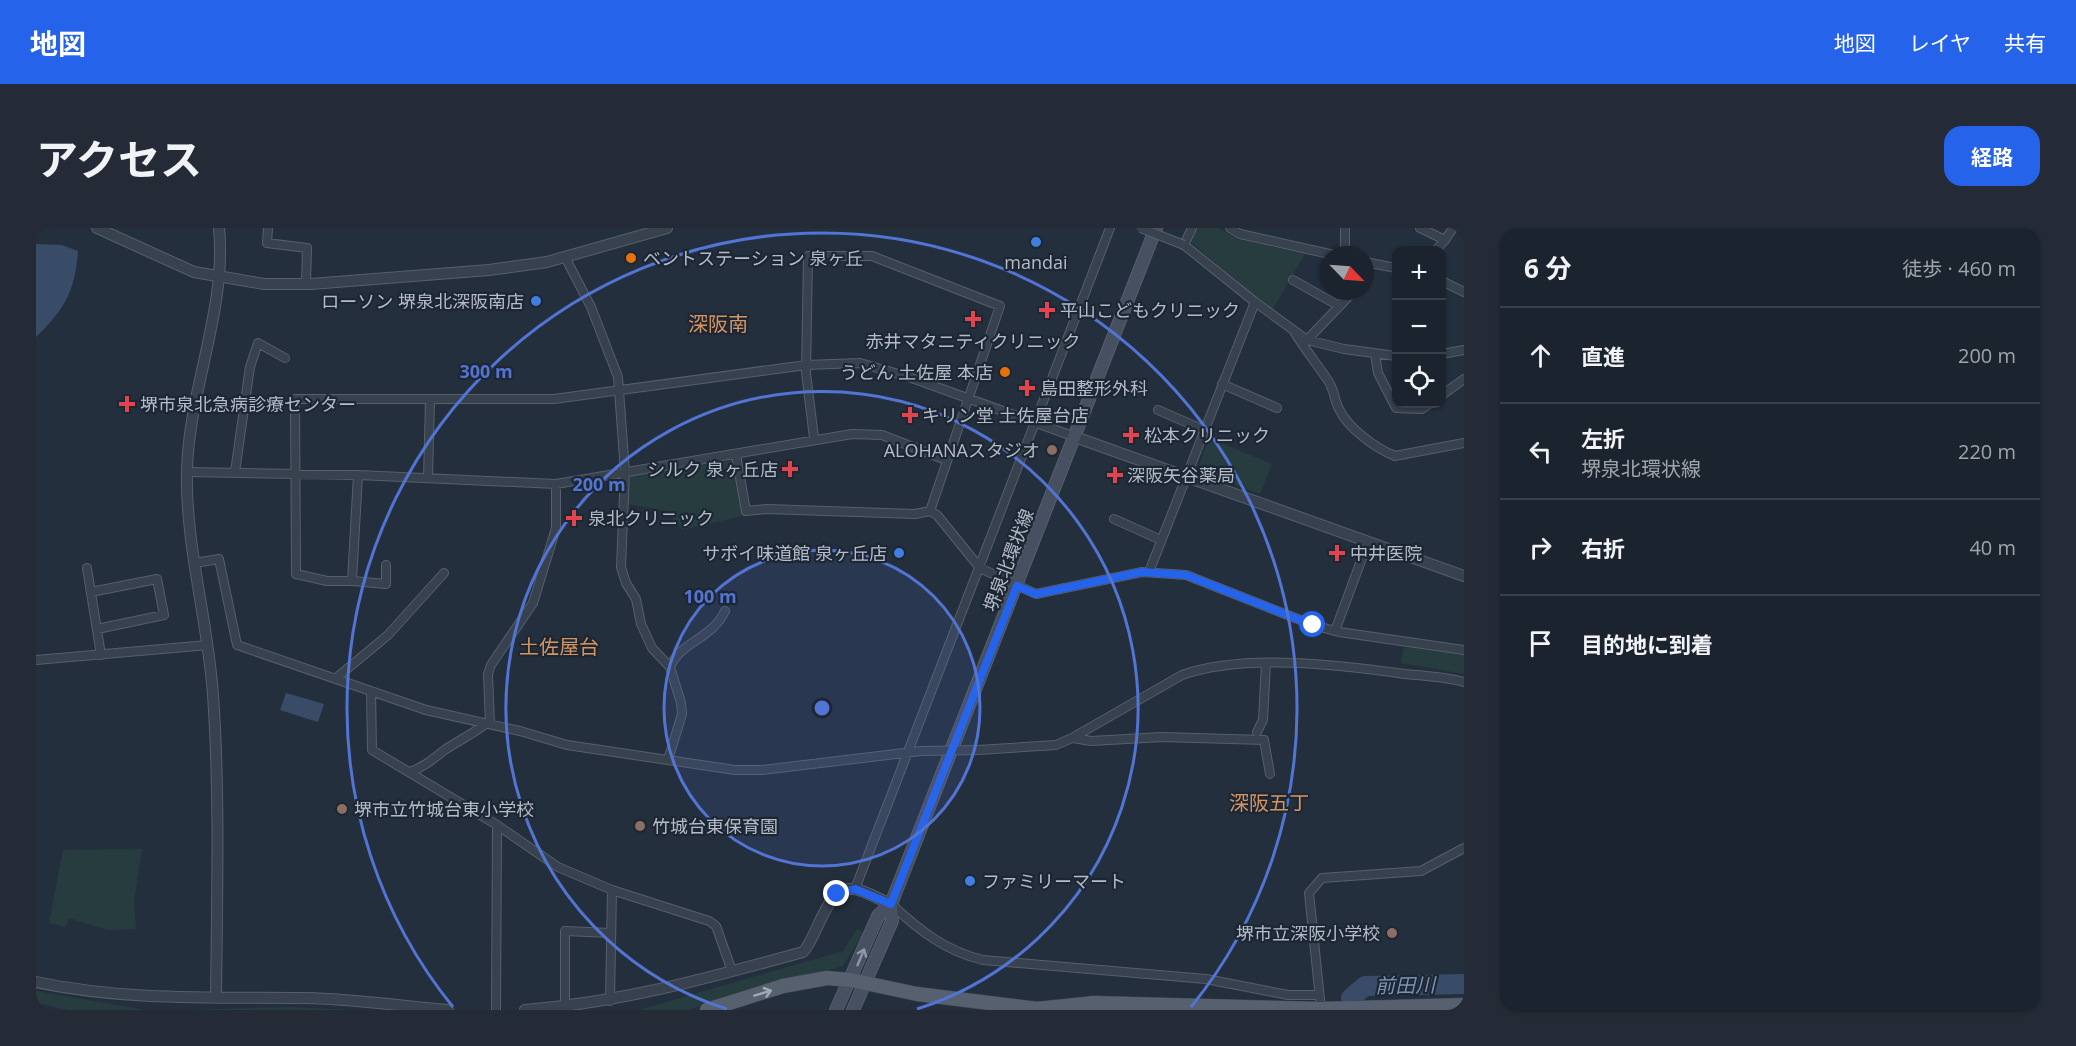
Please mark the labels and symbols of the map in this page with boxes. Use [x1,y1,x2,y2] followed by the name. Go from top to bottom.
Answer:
[1029,235,1043,249] marker: mandai
[643,246,863,270] place label: ベントステーション 泉ヶ丘
[1320,246,1374,300] north arrow
[1004,250,1068,274] place label: mandai
[624,251,638,265] marker: ベントステーション 泉ヶ丘
[321,289,524,313] place label: ローソン 堺泉北深阪南店
[529,294,543,308] marker: ローソン 堺泉北深阪南店
[1060,298,1240,322] place label: 平山こどもクリニック
[1038,301,1056,319] marker: 平山こどもクリニック
[688,310,748,337] district label: 深阪南
[964,310,982,328] marker: 赤井マタニティクリニック
[866,329,1080,353] place label: 赤井マタニティクリニック
[459,359,513,383] text: 300 m
[840,360,993,384] place label: うどん 土佐屋 本店
[998,365,1012,379] marker: うどん 土佐屋 本店
[1040,376,1148,400] place label: 島田整形外科
[1018,379,1036,397] marker: 島田整形外科
[140,392,356,416] place label: 堺市泉北急病診療センター
[118,395,136,413] marker: 堺市泉北急病診療センター
[922,403,1089,427] place label: キリン堂 土佐屋台店
[903,408,917,422] marker: キリン堂 土佐屋台店
[1144,423,1270,447] place label: 松本クリニック
[1122,426,1140,444] marker: 松本クリニック
[884,438,1040,462] place label: ALOHANAスタジオ
[1045,443,1059,457] marker: ALOHANAスタジオ
[647,457,778,481] place label: シルク 泉ヶ丘店
[783,462,797,476] marker: シルク 泉ヶ丘店
[1127,463,1235,487] place label: 深阪矢谷薬局
[1108,468,1122,482] marker: 深阪矢谷薬局
[572,472,626,496] text: 200 m
[977,505,1039,615] street label: 堺泉北環状線
[588,506,714,530] place label: 泉北クリニック
[565,509,583,527] marker: 泉北クリニック
[702,541,887,565] place label: サボイ味道館 泉ヶ丘店
[1350,541,1422,565] place label: 中井医院
[1328,544,1346,562] marker: 中井医院
[892,546,906,560] marker: サボイ味道館 泉ヶ丘店
[683,584,737,608] text: 100 m
[1299,611,1325,637] route start
[519,633,599,660] district label: 土佐屋台
[812,698,832,718] centre of rings
[1229,789,1309,816] district label: 深阪五丁
[354,797,534,821] place label: 堺市立竹城台東小学校
[335,802,349,816] marker: 堺市立竹城台東小学校
[652,814,778,838] place label: 竹城台東保育園
[633,819,647,833] marker: 竹城台東保育園
[982,869,1126,893] place label: ファミリーマート
[963,874,977,888] marker: ファミリーマート
[823,880,849,906] route end
[1236,921,1380,945] place label: 堺市立深阪小学校
[1385,926,1399,940] marker: 堺市立深阪小学校
[856,948,867,967] one-way arrow
[1375,971,1437,999] water label: 前田川
[753,986,772,997] one-way arrow

